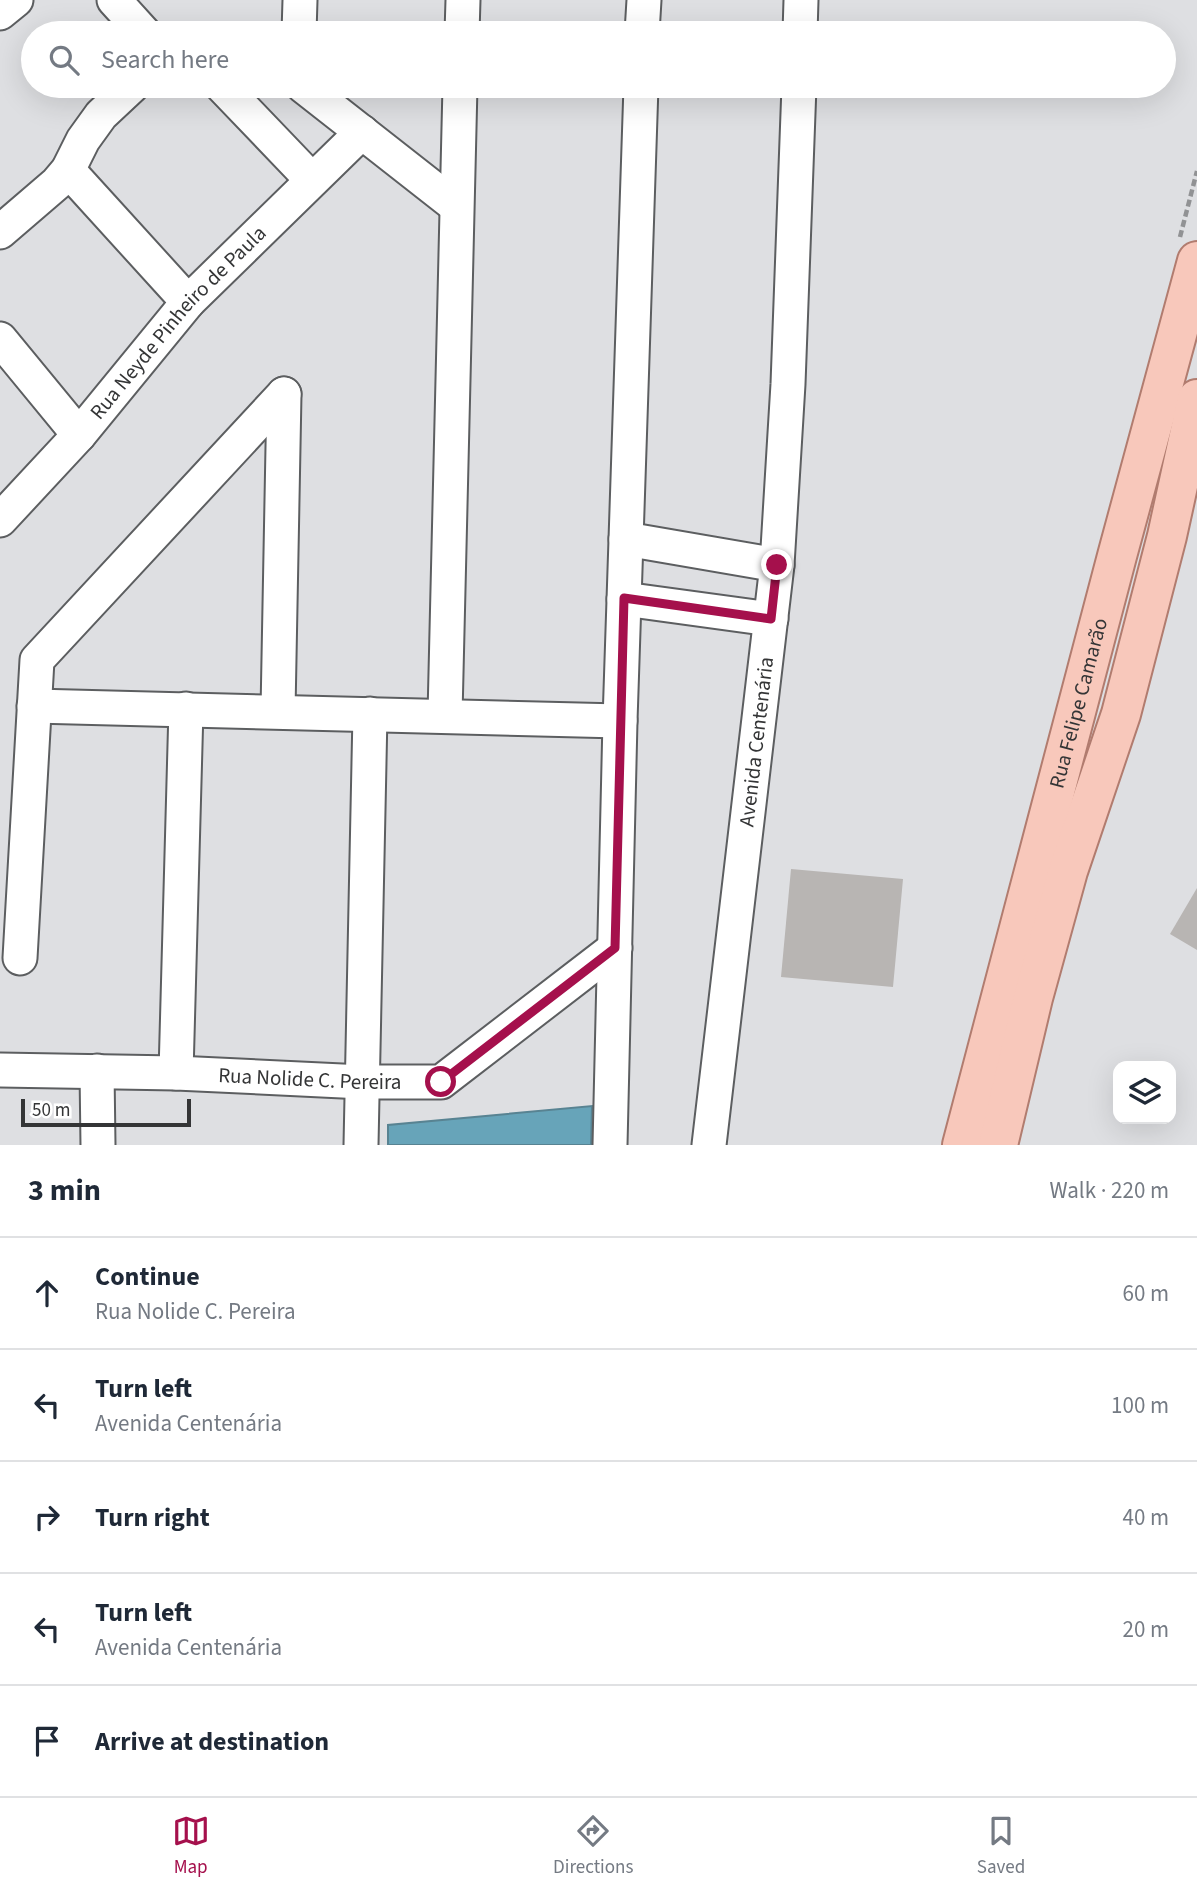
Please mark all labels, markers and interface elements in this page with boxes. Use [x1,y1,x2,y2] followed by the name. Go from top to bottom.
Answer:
[21,21,1176,98] search box
[45,41,83,79] icon: search
[101,41,229,78] text: Search here
[83,219,273,426] street label: Rua Neyde Pinheiro de Paula
[761,549,792,580] route end
[1042,615,1115,791] street label: Rua Felipe Camarão
[731,655,781,828] street label: Avenida Centenária
[218,1060,401,1097] street label: Rua Nolide C. Pereira
[1113,1061,1176,1124] map controls
[1113,1061,1176,1124] button: layers
[425,1066,456,1097] route start
[21,1096,191,1128] scale bar
[32,1097,70,1124] text: 50 m
[28,1169,101,1212] text: 3 min
[1050,1174,1169,1207] text: Walk · 220 m
[95,1258,200,1295] text: Continue
[28,1274,66,1312] icon: ahead
[1122,1277,1169,1310] text: 60 m
[95,1295,296,1328] text: Rua Nolide C. Pereira
[95,1370,192,1407] text: Turn left
[28,1386,66,1424] icon: left
[1111,1389,1169,1422] text: 100 m
[95,1407,282,1440] text: Avenida Centenária
[28,1498,66,1536] icon: right
[95,1499,210,1536] text: Turn right
[1122,1501,1169,1534] text: 40 m
[95,1594,192,1631] text: Turn left
[28,1610,66,1648] icon: left
[1122,1613,1169,1646] text: 20 m
[95,1631,282,1664] text: Avenida Centenária
[28,1722,66,1760] icon: arrive
[95,1723,329,1760] text: Arrive at destination
[172,1812,210,1881] tab: Map
[553,1812,633,1881] tab: Directions
[977,1812,1025,1881] tab: Saved

